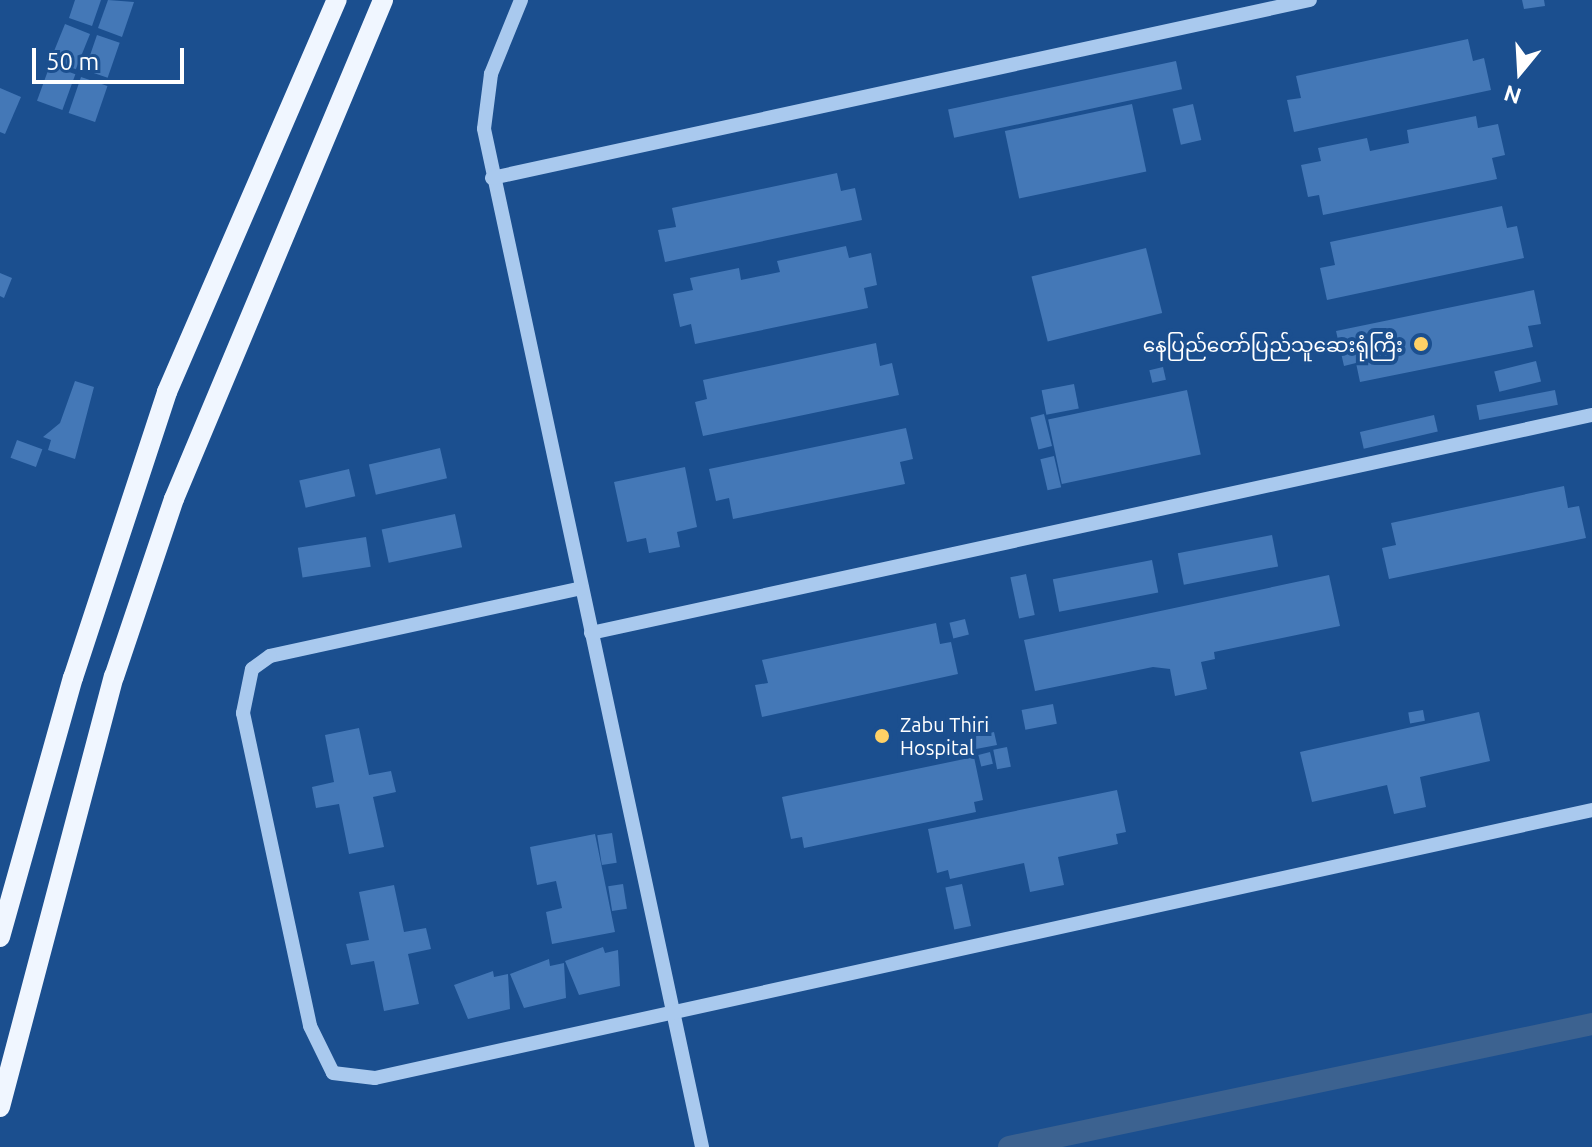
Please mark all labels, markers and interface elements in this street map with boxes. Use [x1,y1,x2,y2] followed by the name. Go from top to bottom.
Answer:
[36,32,188,82] scale bar
[1480,32,1560,112] north arrow
[46,48,99,75] text: 50 m
[1501,81,1524,110] text: N
[1143,332,1403,356] place label: နေပြည်တော်ပြည်သူဆေးရုံကြီး
[1410,333,1432,355] marker: နေပြည်တော်ပြည်သူဆေးရုံကြီး
[900,712,989,759] place label: Zabu Thiri Hospital
[871,725,893,747] marker: Zabu Thiri Hospital

